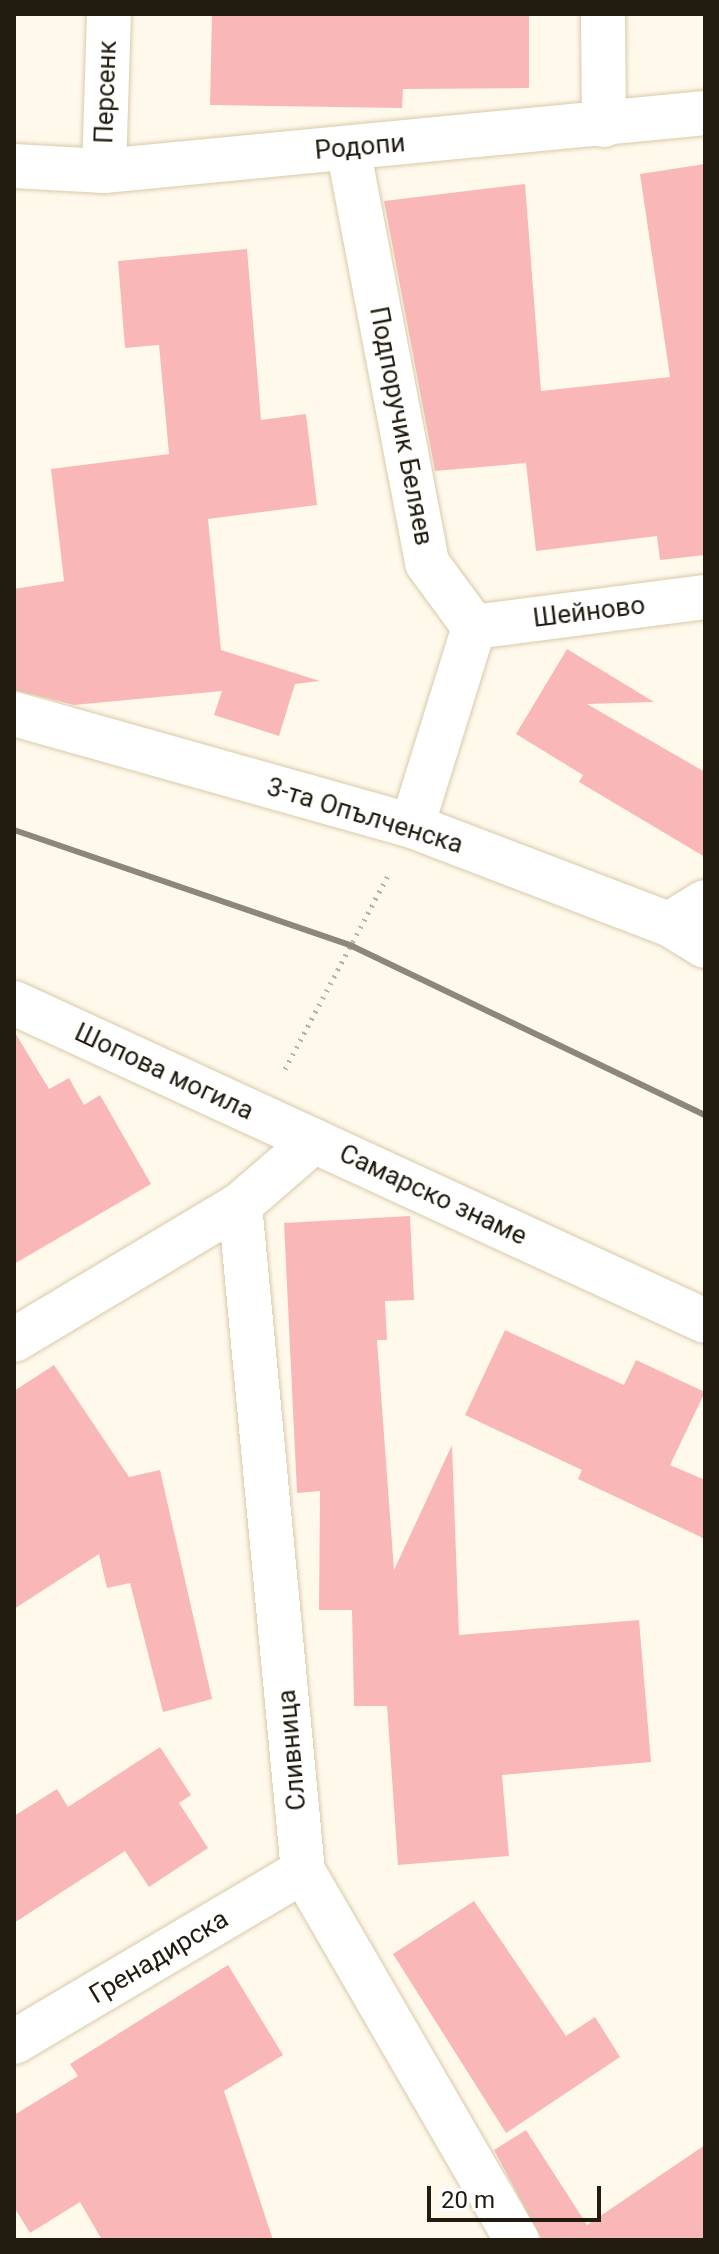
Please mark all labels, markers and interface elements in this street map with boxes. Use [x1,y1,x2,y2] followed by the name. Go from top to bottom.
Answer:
[89,40,123,144] street label: Персенк
[313,128,407,166] street label: Родопи
[363,304,439,548] street label: Подпоручик Беляев
[531,590,647,634] street label: Шейново
[263,771,467,861] street label: 3-та Опълченска
[70,1017,258,1127] street label: Шопова могила
[334,1138,532,1252] street label: Самарско знаме
[271,1688,313,1812] street label: Сливница
[84,1903,234,2011] street label: Гренадирска
[431,2170,605,2220] scale bar
[441,2186,495,2214] text: 20 m

